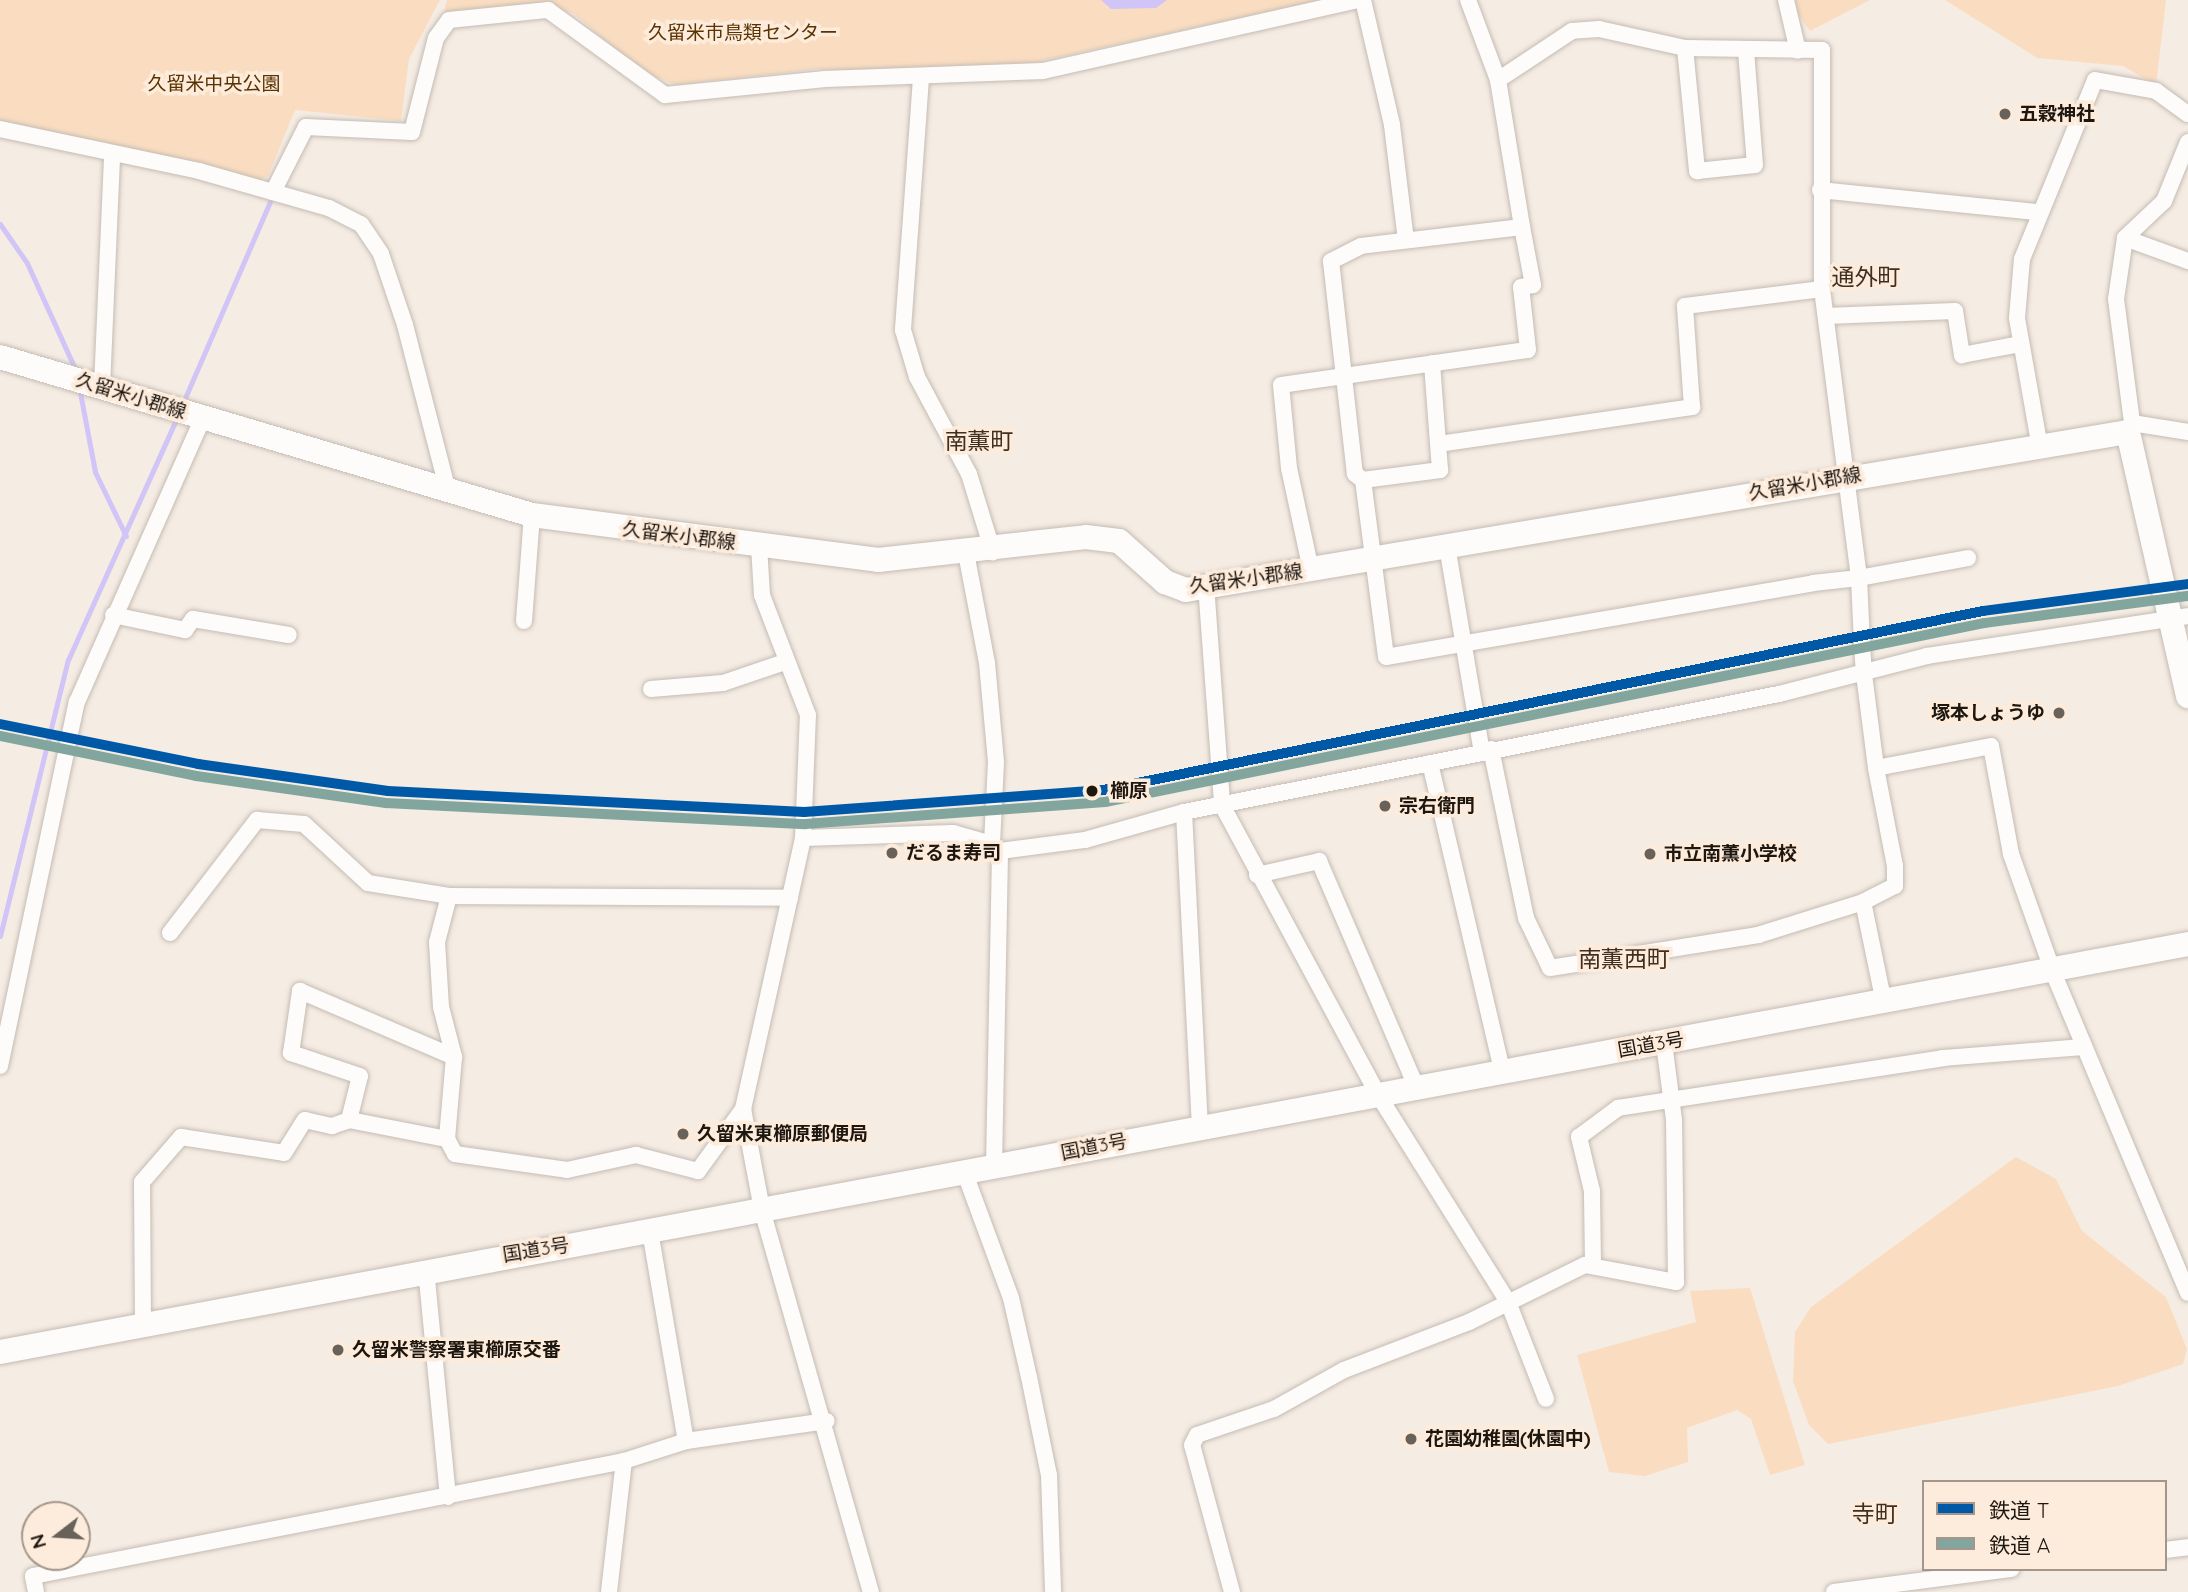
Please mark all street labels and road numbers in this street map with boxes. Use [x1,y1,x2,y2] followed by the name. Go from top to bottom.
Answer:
[73,368,189,424] street label: 久留米小郡線
[1747,463,1863,505] street label: 久留米小郡線
[621,518,737,554] street label: 久留米小郡線
[1188,560,1304,598] street label: 久留米小郡線
[1616,1028,1686,1062] street label: 国道3号
[1059,1129,1129,1165] street label: 国道3号
[501,1234,571,1266] street label: 国道3号

